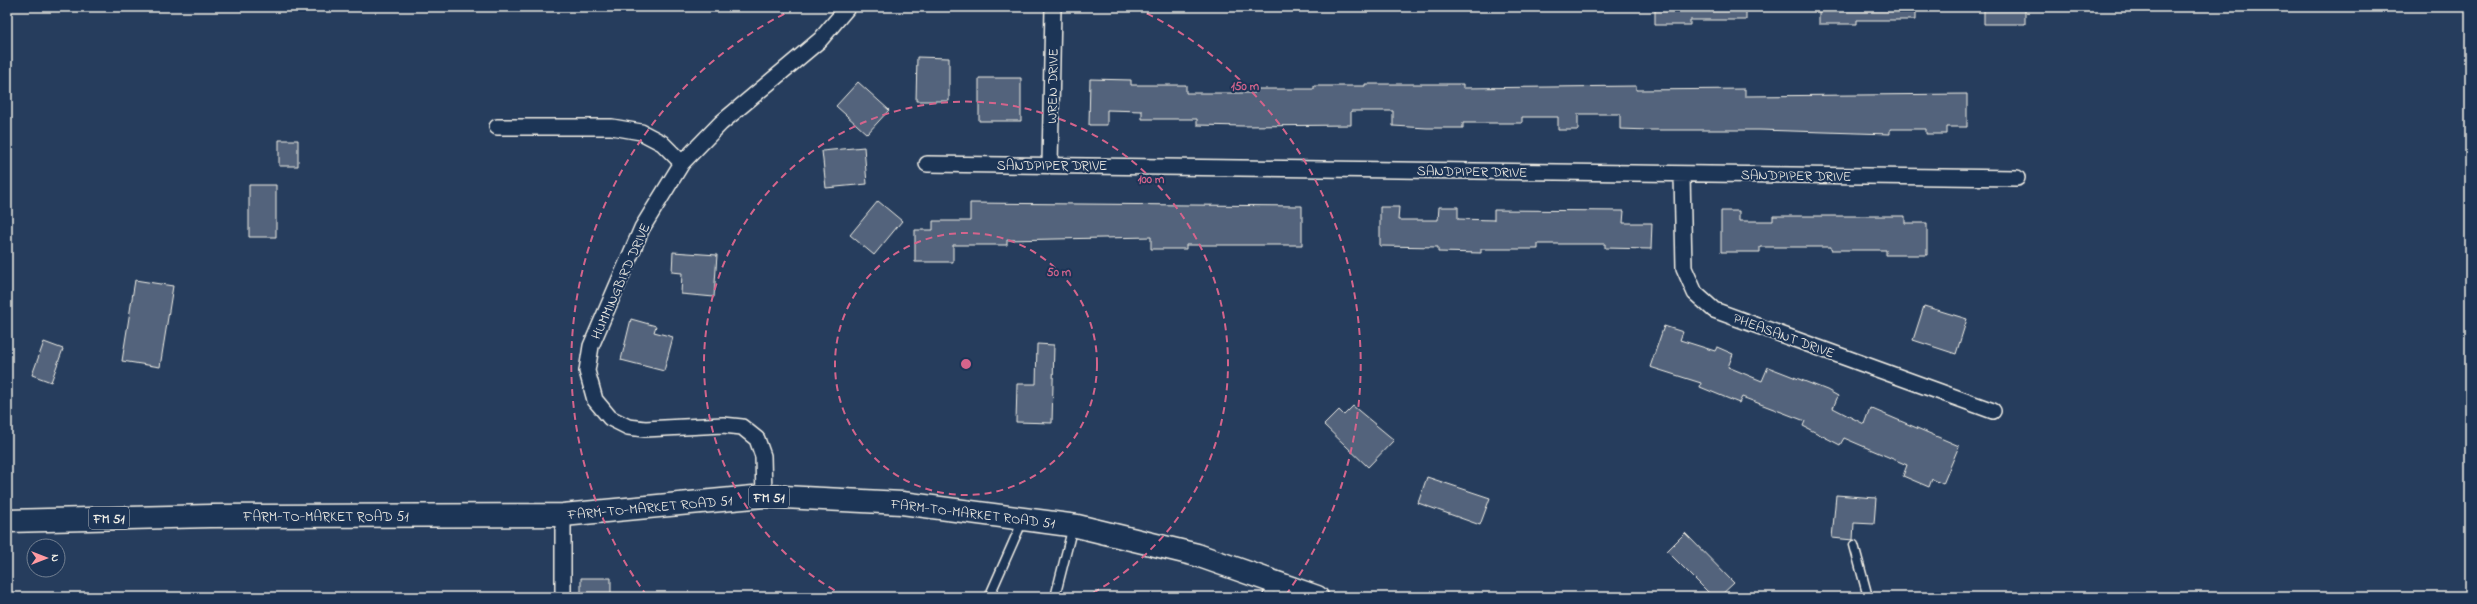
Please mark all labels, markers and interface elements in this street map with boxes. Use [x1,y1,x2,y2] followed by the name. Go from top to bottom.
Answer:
[1042,48,1065,124] street label: WREN DRIVE
[1231,78,1260,96] text: 150 m
[997,156,1107,177] street label: SANDPIPER DRIVE
[1417,161,1527,184] street label: SANDPIPER DRIVE
[1741,165,1851,188] street label: SANDPIPER DRIVE
[1138,171,1165,189] text: 100 m
[586,220,656,343] street label: HUMMINGBIRD DRIVE
[1047,264,1072,282] text: 50 m
[1730,308,1837,365] street label: PHEASANT DRIVE
[959,357,973,371] centre of rings
[749,486,789,508] road number: FM 51
[566,491,734,526] street label: FARM-TO-MARKET ROAD 51
[889,494,1057,535] street label: FARM-TO-MARKET ROAD 51
[89,507,129,529] road number: FM 51
[242,507,409,528] street label: FARM-TO-MARKET ROAD 51
[26,538,66,578] north arrow
[47,554,63,562] text: N

